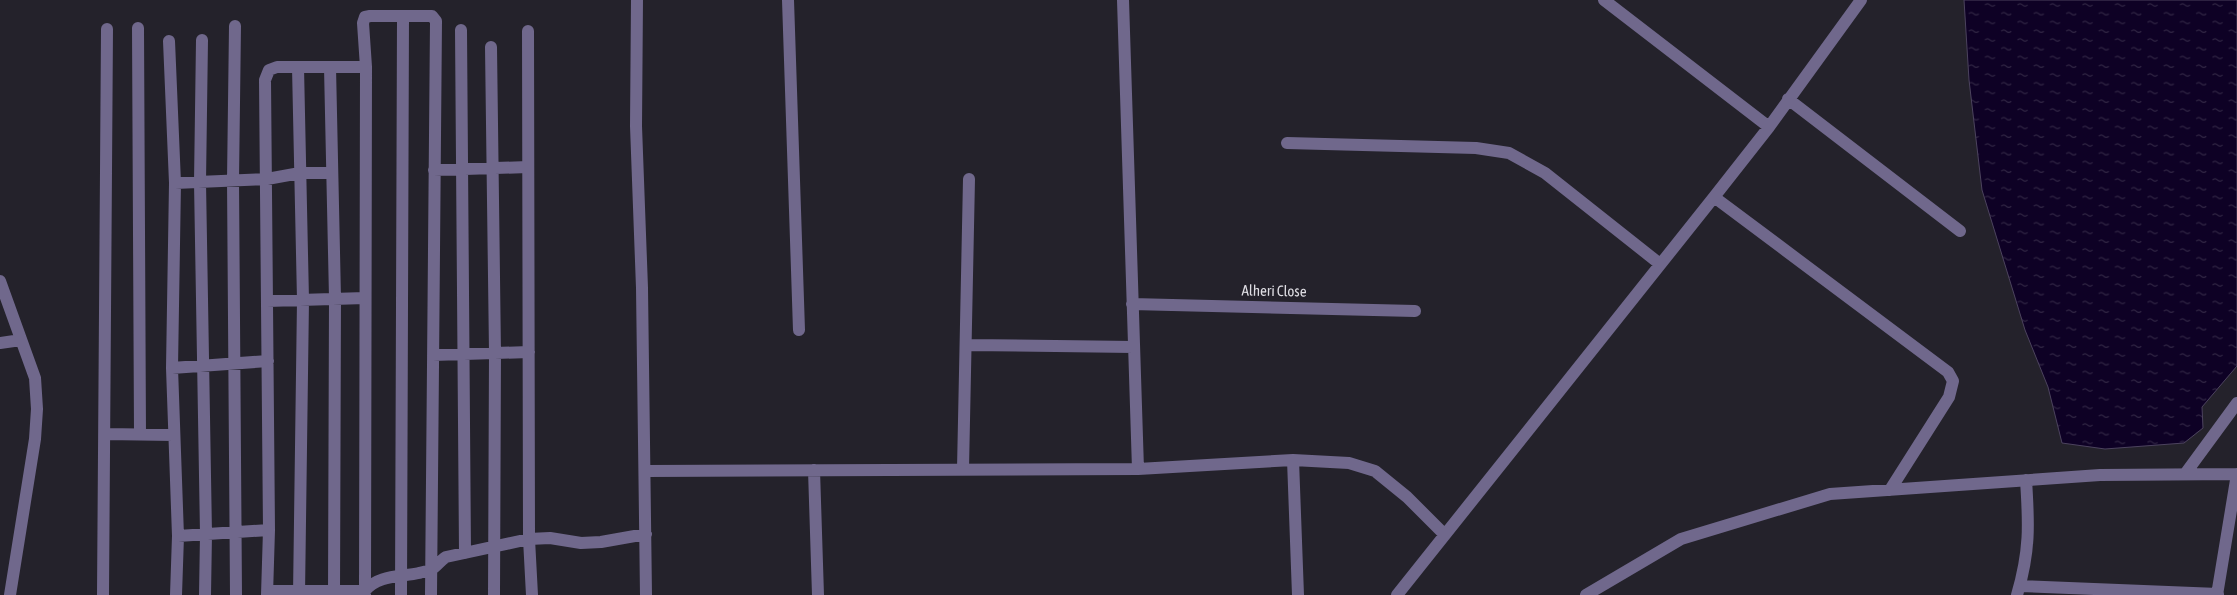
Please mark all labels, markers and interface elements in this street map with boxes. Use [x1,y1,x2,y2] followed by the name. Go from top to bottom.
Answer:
[1241,281,1307,300] street label: Alheri Close

